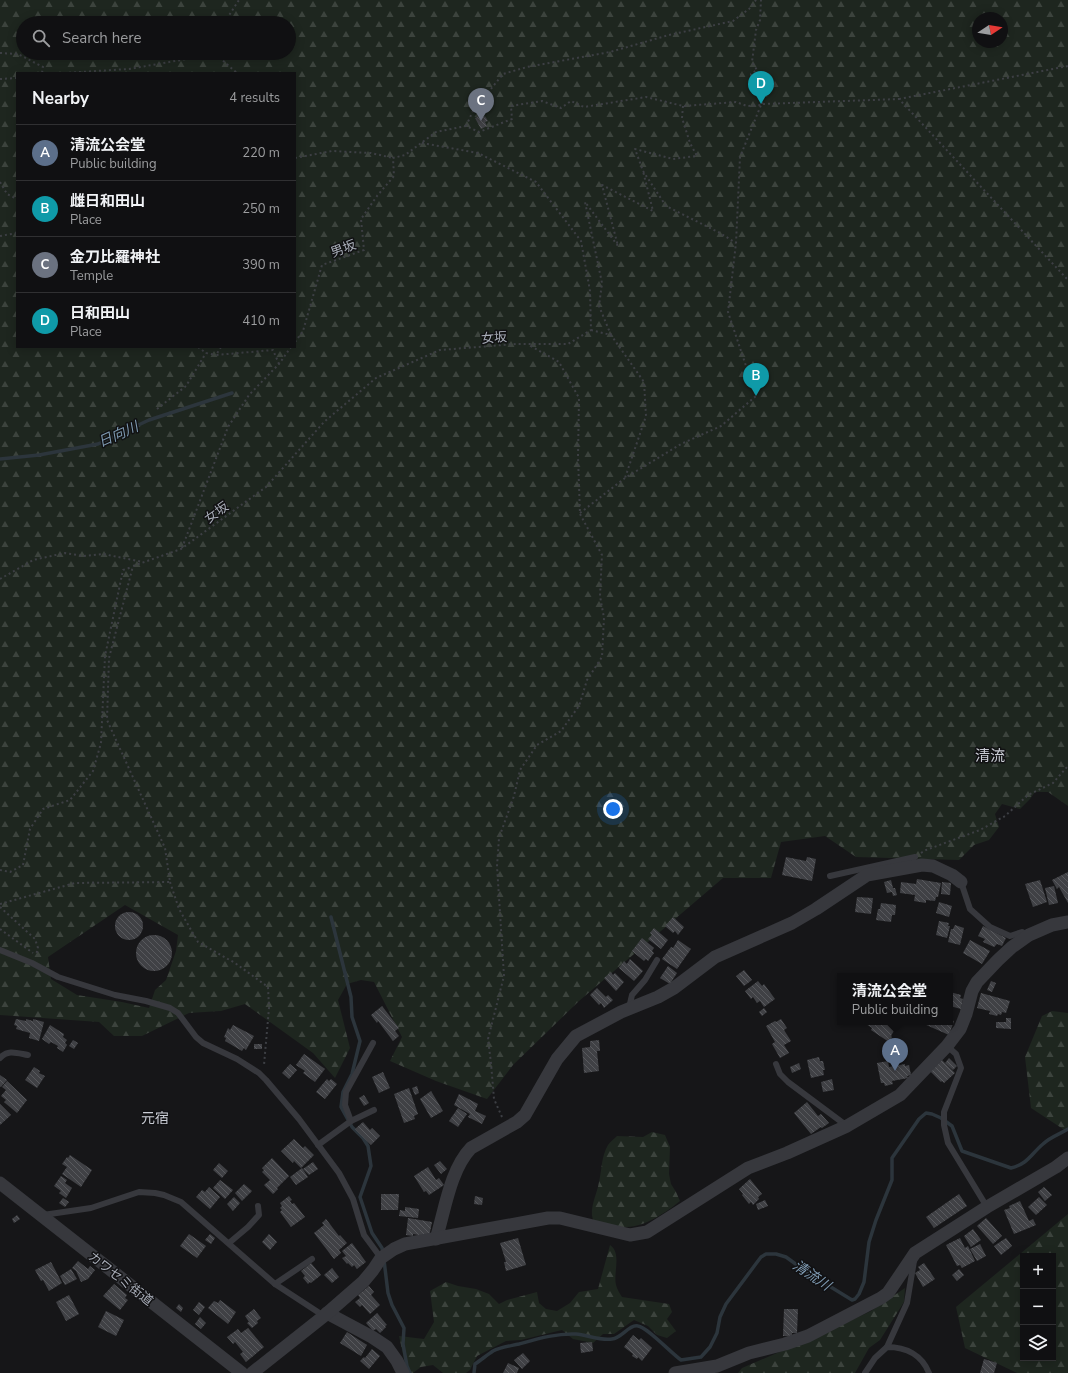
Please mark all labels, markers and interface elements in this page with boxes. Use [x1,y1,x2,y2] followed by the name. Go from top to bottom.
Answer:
[972,12,1008,48] north arrow
[16,16,296,60] search box
[30,27,52,49] icon: search
[62,28,142,48] text: Search here
[748,71,774,104] pin: D
[32,87,89,110] text: Nearby
[468,88,494,121] pin: C
[229,89,280,107] text: 4 results
[70,135,145,155] text: 清流公会堂
[40,144,50,162] text: A
[242,144,280,162] text: 220 m
[70,155,157,173] text: Public building
[70,191,145,211] text: 雌日和田山
[41,200,49,218] text: B
[242,200,280,218] text: 250 m
[70,211,102,229] text: Place
[328,236,359,262] street label: 男坂
[70,247,160,267] text: 金刀比羅神社
[41,256,49,274] text: C
[242,256,280,274] text: 390 m
[70,267,113,285] text: Temple
[70,303,130,323] text: 日和田山
[40,312,50,330] text: D
[242,312,280,330] text: 410 m
[70,323,102,341] text: Place
[480,328,508,348] street label: 女坂
[743,363,769,396] pin: B
[95,416,143,452] water label: 日向川
[201,498,232,528] street label: 女坂
[975,746,1005,766] district label: 清流
[603,799,623,819] your location
[837,973,953,1025] popup
[852,981,927,1001] text: 清流公会堂
[852,1001,938,1019] text: Public building
[882,1038,908,1071] pin: A
[141,1109,169,1128] district label: 元宿
[84,1248,157,1310] street label: カワセミ街道
[1020,1253,1056,1361] map controls
[1020,1253,1056,1289] button: +
[789,1256,836,1296] water label: 清流川
[1020,1289,1056,1325] button: −
[1020,1325,1056,1361] button: layers

